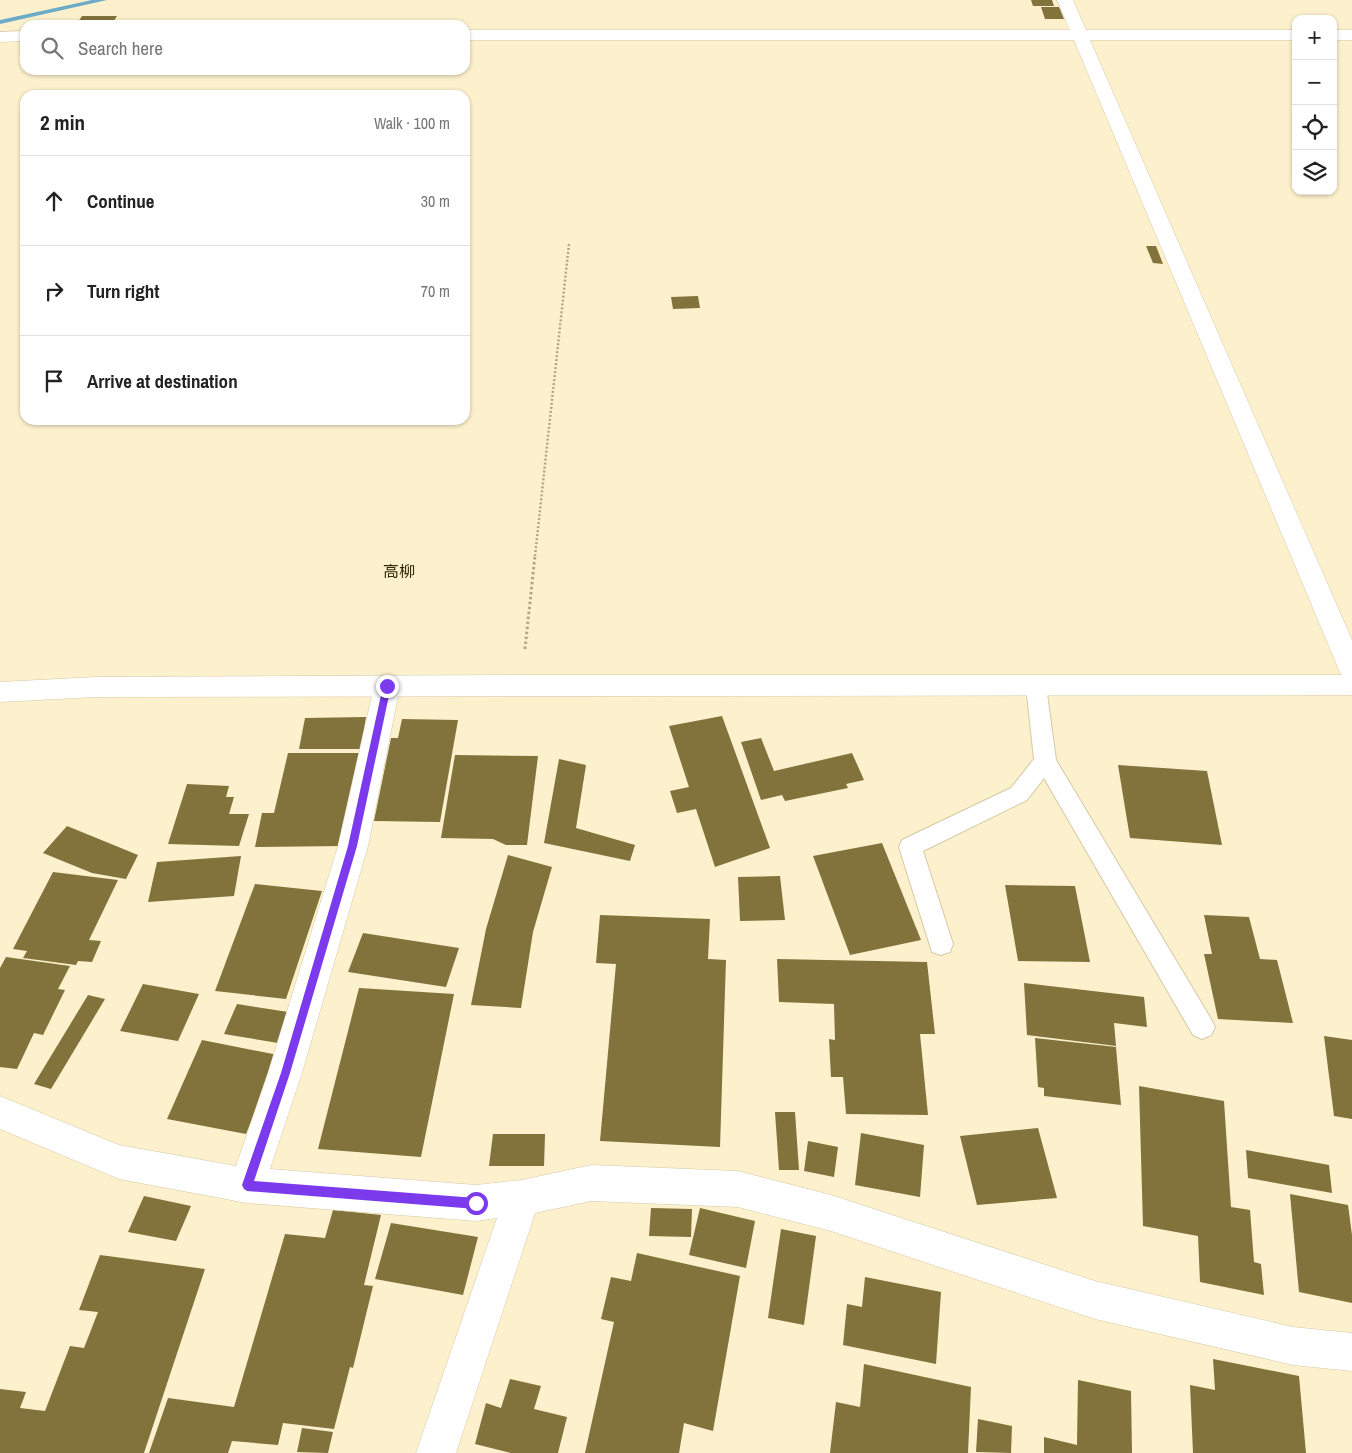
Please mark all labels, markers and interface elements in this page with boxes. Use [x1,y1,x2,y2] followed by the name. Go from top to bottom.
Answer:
[1292,15,1337,195] map controls
[1292,15,1337,60] button: +
[20,20,470,75] search box
[38,34,66,62] icon: search
[78,35,163,61] text: Search here
[1292,60,1337,105] button: −
[1292,105,1337,150] button: locate
[40,108,85,137] text: 2 min
[374,112,450,134] text: Walk · 100 m
[1292,150,1337,195] button: layers
[40,187,68,215] icon: ahead
[87,188,155,214] text: Continue
[421,190,450,212] text: 30 m
[40,277,68,305] icon: right
[87,278,159,304] text: Turn right
[421,280,450,302] text: 70 m
[40,367,68,395] icon: arrive
[87,368,238,394] text: Arrive at destination
[383,560,415,582] district label: 高柳
[376,675,399,698] route end
[465,1192,488,1215] route start

